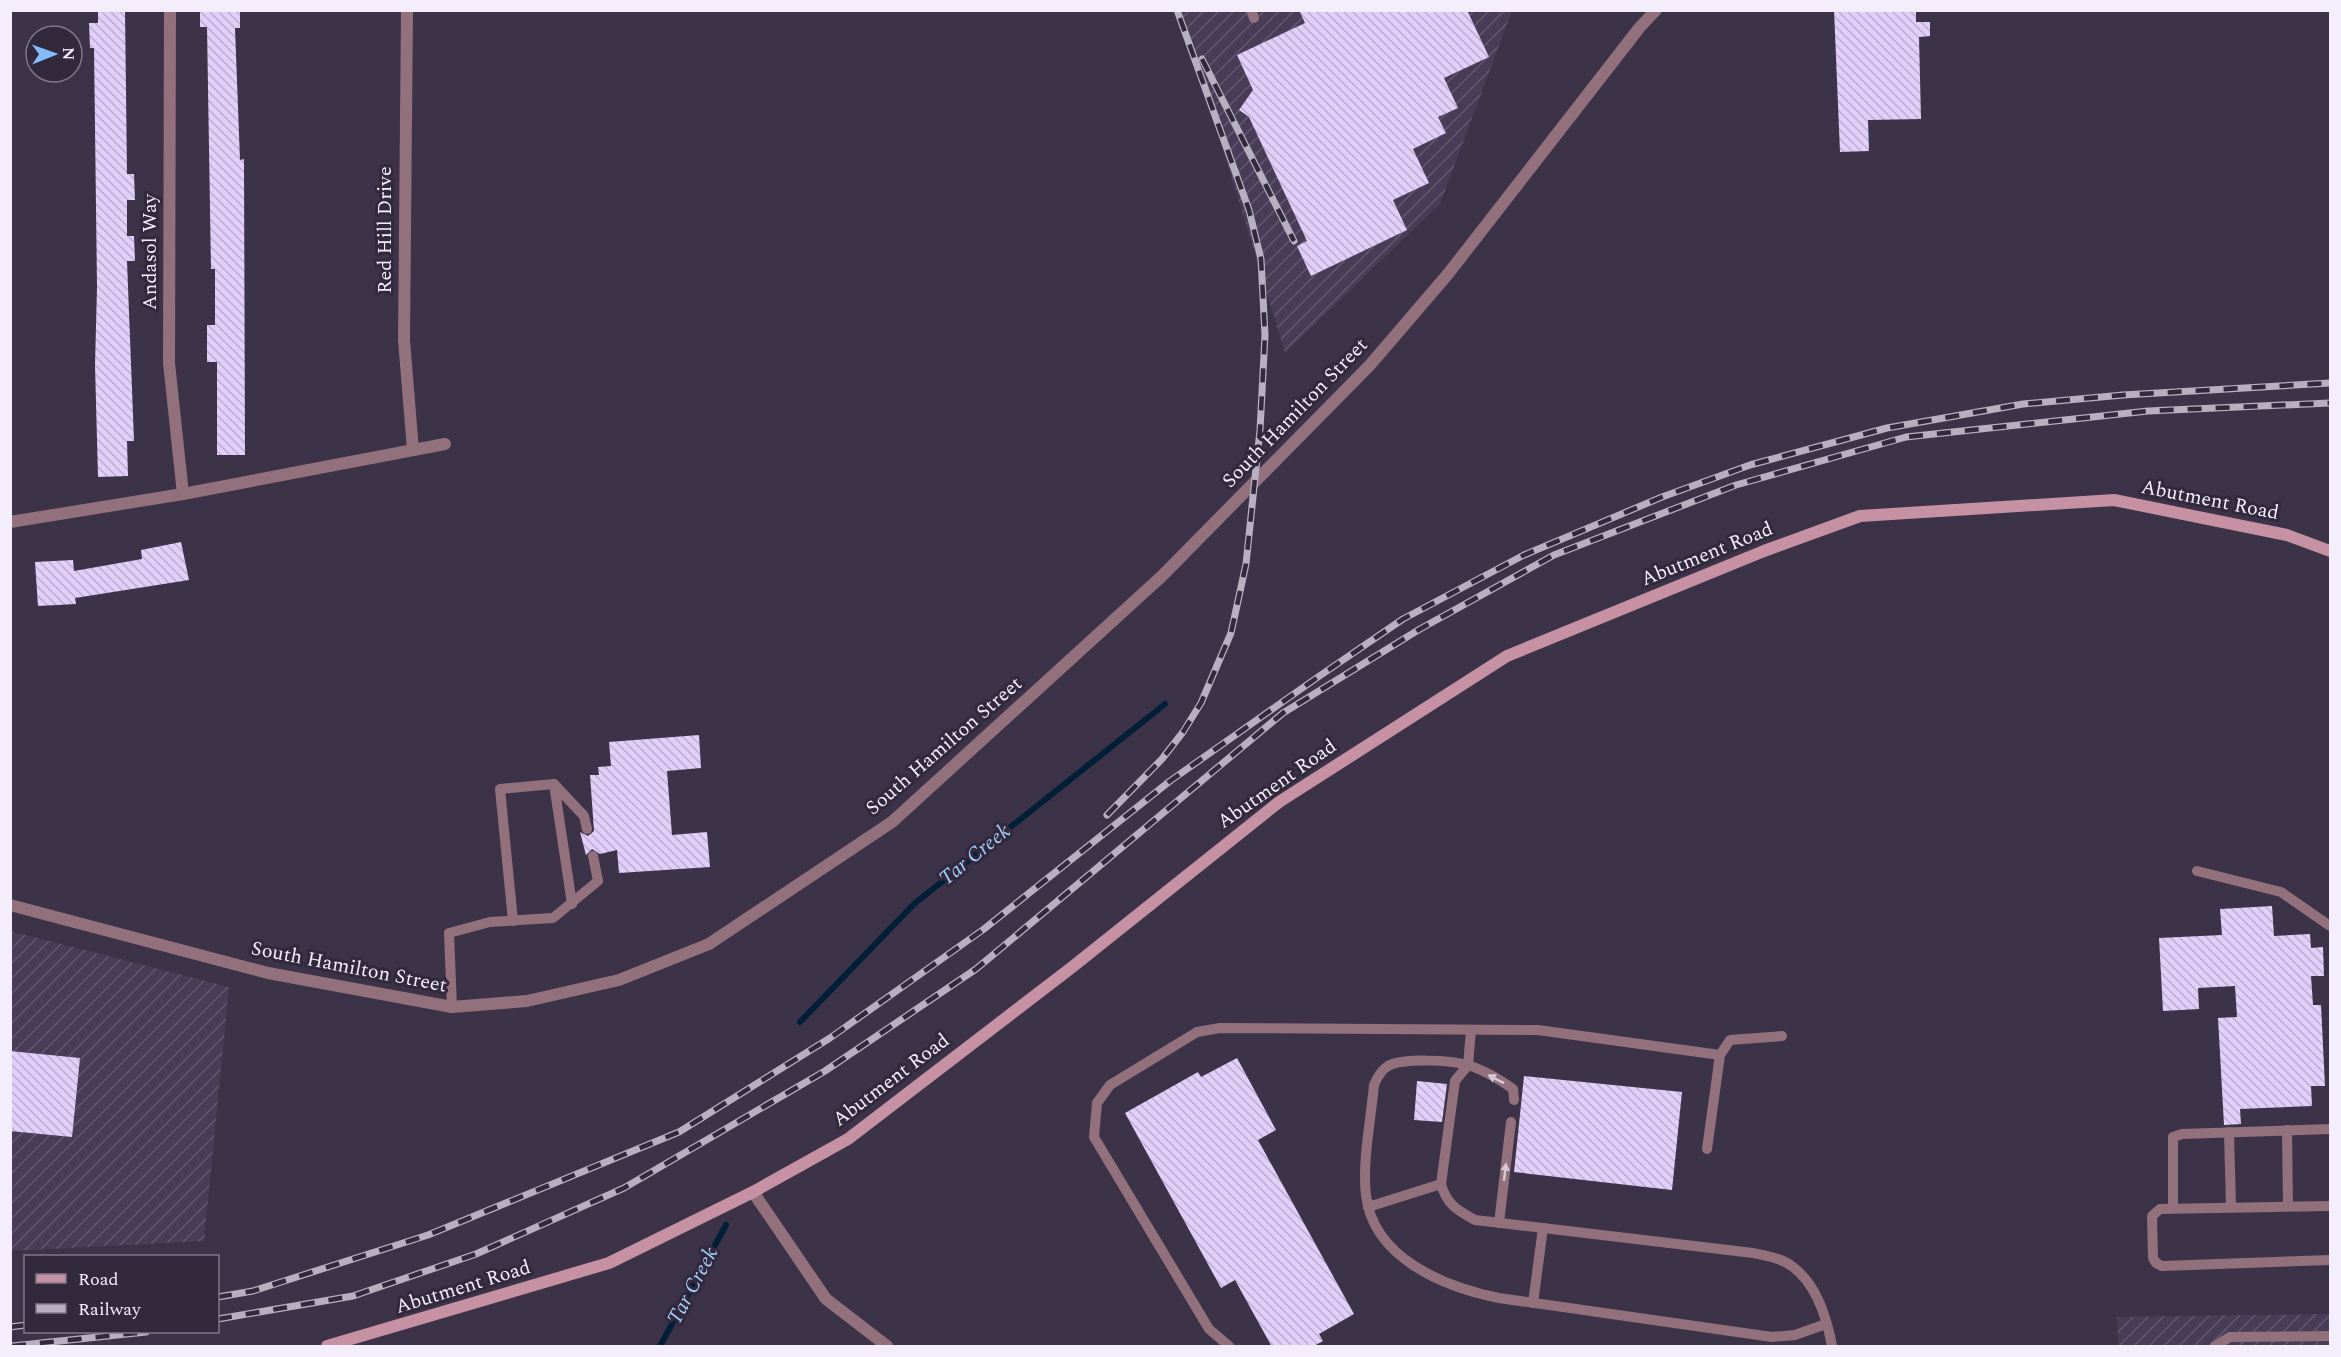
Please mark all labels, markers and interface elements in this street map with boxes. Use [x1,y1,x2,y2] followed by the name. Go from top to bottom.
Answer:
[24,24,84,84] north arrow
[56,47,80,60] text: N
[370,166,400,294] street label: Red Hill Drive
[135,192,165,310] street label: Andasol Way
[1215,331,1375,495] street label: South Hamilton Street
[2138,472,2282,528] street label: Abutment Road
[1636,514,1778,594] street label: Abutment Road
[859,669,1029,823] street label: South Hamilton Street
[1211,732,1343,836] street label: Abutment Road
[932,816,1018,894] water label: Tar Creek
[248,933,450,1001] street label: South Hamilton Street
[826,1026,956,1134] street label: Abutment Road
[1487,1074,1504,1084] one-way arrow
[1501,1163,1510,1182] one-way arrow
[659,1241,727,1331] water label: Tar Creek
[392,1252,534,1322] street label: Abutment Road
[24,1255,219,1333] legend
[78,1266,119,1293] text: Road
[78,1296,142,1323] text: Railway

